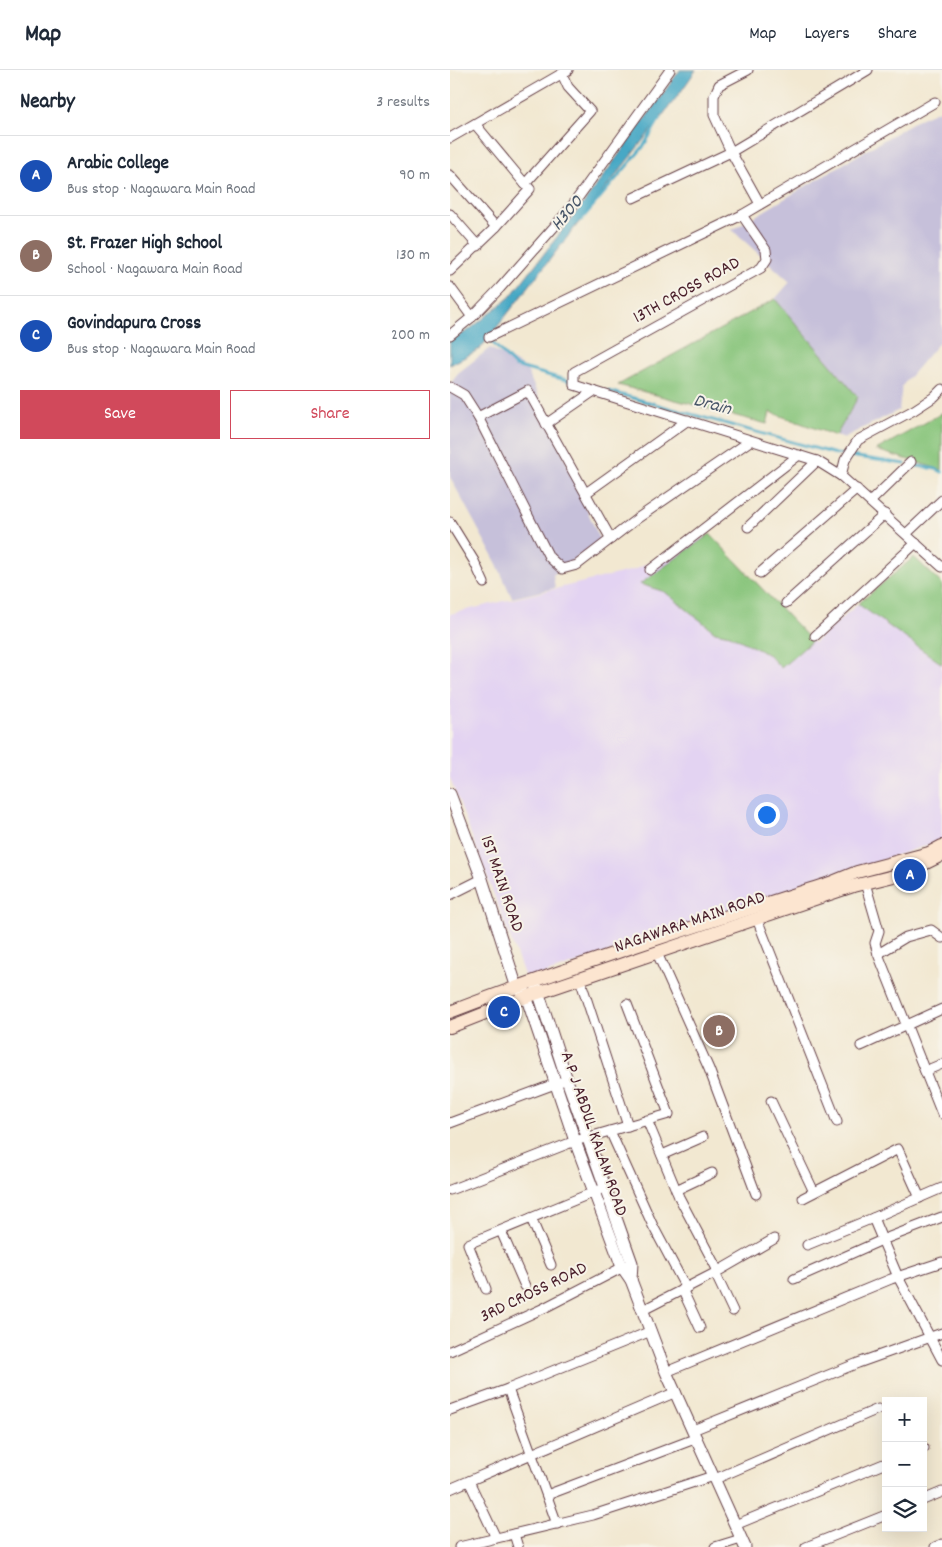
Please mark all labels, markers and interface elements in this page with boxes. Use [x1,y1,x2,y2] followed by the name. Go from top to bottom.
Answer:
[25,18,61,52] text: Map
[749,22,776,47] text: Map
[804,22,850,47] text: Layers
[878,22,917,47] text: Share
[20,88,75,118] text: Nearby
[376,91,430,114] text: 3 results
[67,151,169,178] text: Arabic College
[32,164,40,187] text: A
[399,164,430,187] text: 90 m
[67,178,256,201] text: Bus stop · Nagawara Main Road
[545,189,592,238] water label: H300
[67,231,222,258] text: St. Frazer High School
[32,244,40,267] text: B
[396,244,430,267] text: 130 m
[629,251,745,331] street label: 13TH CROSS ROAD
[67,258,242,281] text: School · Nagawara Main Road
[67,311,201,338] text: Govindapura Cross
[32,324,40,347] text: C
[391,324,430,347] text: 200 m
[67,338,256,361] text: Bus stop · Nagawara Main Road
[690,388,735,424] water label: Drain
[20,390,220,439] button: Save
[230,390,430,439] button: Share
[754,802,780,828] your location
[473,832,529,936] street label: 1ST MAIN ROAD
[894,856,926,894] pin: A
[611,886,769,960] street label: NAGAWARA MAIN ROAD
[488,993,520,1031] pin: C
[703,1012,735,1050] pin: B
[553,1048,633,1220] street label: A P J ABDUL KALAM ROAD
[476,1256,592,1330] street label: 3RD CROSS ROAD
[882,1397,927,1532] map controls
[882,1397,927,1442] button: +
[882,1442,927,1487] button: −
[882,1487,927,1532] button: layers

